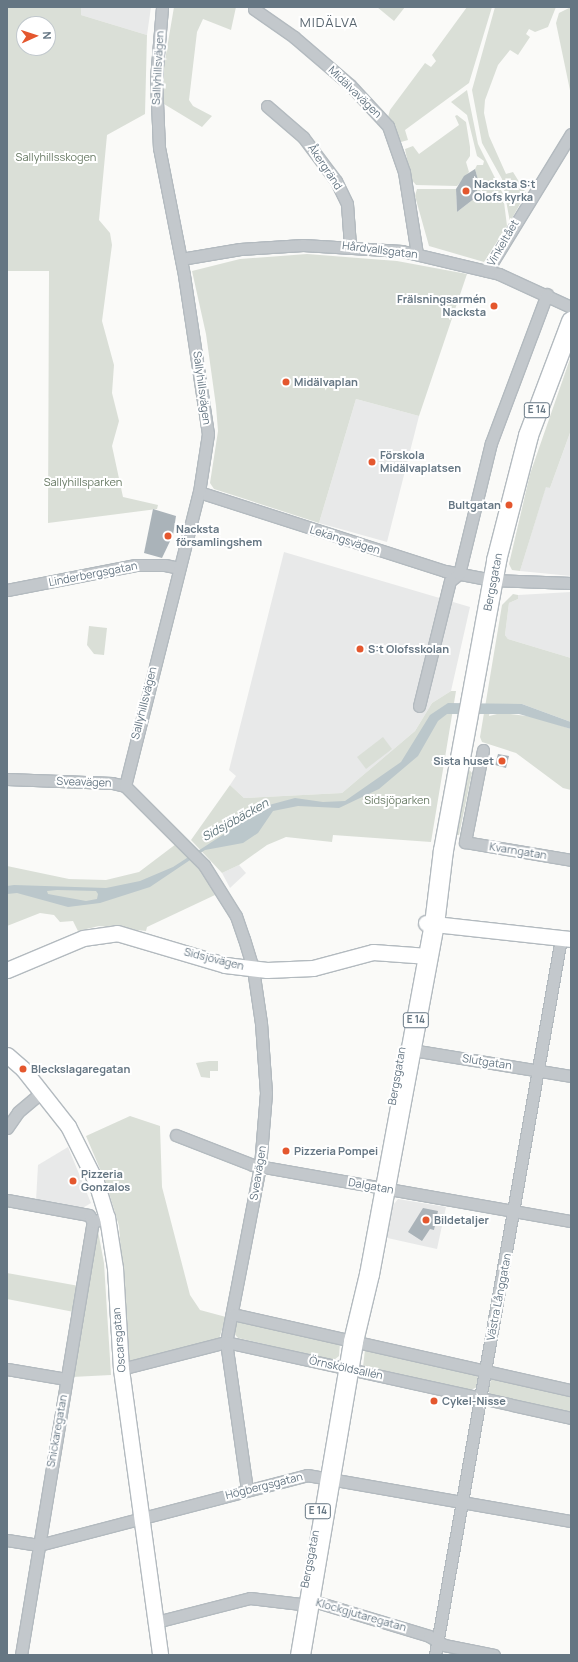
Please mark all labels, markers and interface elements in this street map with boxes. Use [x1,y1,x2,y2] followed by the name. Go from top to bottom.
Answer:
[300,14,358,30] district label: MIDÄLVA
[16,16,56,56] north arrow
[40,31,55,40] text: N
[149,31,167,105] street label: Sallyhillsvägen
[326,63,384,121] street label: Midälvavägen
[305,142,345,192] street label: Åkergränd
[16,150,96,164] park label: Sallyhillsskogen
[474,178,535,204] place label: Nacksta S:t Olofs kyrka
[461,186,471,196] marker: Nacksta S:t Olofs kyrka
[484,218,522,268] street label: Vinkeltået
[341,239,419,261] street label: Hårdvallsgatan
[397,293,486,319] place label: Frälsningsarmén Nacksta
[489,301,499,311] marker: Frälsningsarmén Nacksta
[190,350,214,426] street label: Sallyhillsvägen
[294,375,358,389] place label: Midälvaplan
[281,377,291,387] marker: Midälvaplan
[523,402,551,418] road number: E 14
[380,449,461,475] place label: Förskola Midälvaplatsen
[367,457,377,467] marker: Förskola Midälvaplatsen
[44,475,122,489] park label: Sallyhillsparken
[448,498,501,512] place label: Bultgatan
[504,500,514,510] marker: Bultgatan
[176,523,262,549] place label: Nacksta församlingshem
[308,523,382,557] street label: Lekängsvägen
[163,531,173,541] marker: Nacksta församlingshem
[481,552,505,612] street label: Bergsgatan
[47,559,139,589] street label: Linderbergsgatan
[368,642,449,656] place label: S:t Olofsskolan
[355,644,365,654] marker: S:t Olofsskolan
[129,665,159,741] street label: Sallyhillsvägen
[433,754,494,768] place label: Sista huset
[497,756,507,766] marker: Sista huset
[56,774,112,790] street label: Sveavägen
[364,793,430,807] park label: Sidsjöparken
[199,796,271,844] water label: Sidsjöbäcken
[488,840,548,862] street label: Kvarngatan
[183,945,245,973] street label: Sidsjövägen
[402,1012,430,1028] road number: E 14
[385,1046,409,1106] street label: Bergsgatan
[461,1052,513,1072] street label: Slutgatan
[31,1062,130,1076] place label: Bleckslagaregatan
[18,1064,28,1074] marker: Bleckslagaregatan
[294,1144,378,1158] place label: Pizzeria Pompei
[247,1145,269,1201] street label: Sveavägen
[281,1146,291,1156] marker: Pizzeria Pompei
[81,1168,130,1194] place label: Pizzeria Gonzalos
[68,1176,78,1186] marker: Pizzeria Gonzalos
[347,1176,395,1196] street label: Dalgatan
[434,1213,489,1227] place label: Bildetaljer
[421,1215,431,1225] marker: Bildetaljer
[484,1252,514,1342] street label: Västra Långgatan
[110,1307,128,1373] street label: Oscarsgatan
[308,1354,384,1382] street label: Örnsköldsallén
[44,1394,70,1468] street label: Snickaregatan
[442,1394,506,1408] place label: Cykel-Nisse
[429,1396,439,1406] marker: Cykel-Nisse
[224,1470,304,1502] street label: Högbergsgatan
[304,1503,332,1519] road number: E 14
[298,1529,322,1589] street label: Bergsgatan
[314,1596,408,1634] street label: Klockgjutaregatan

